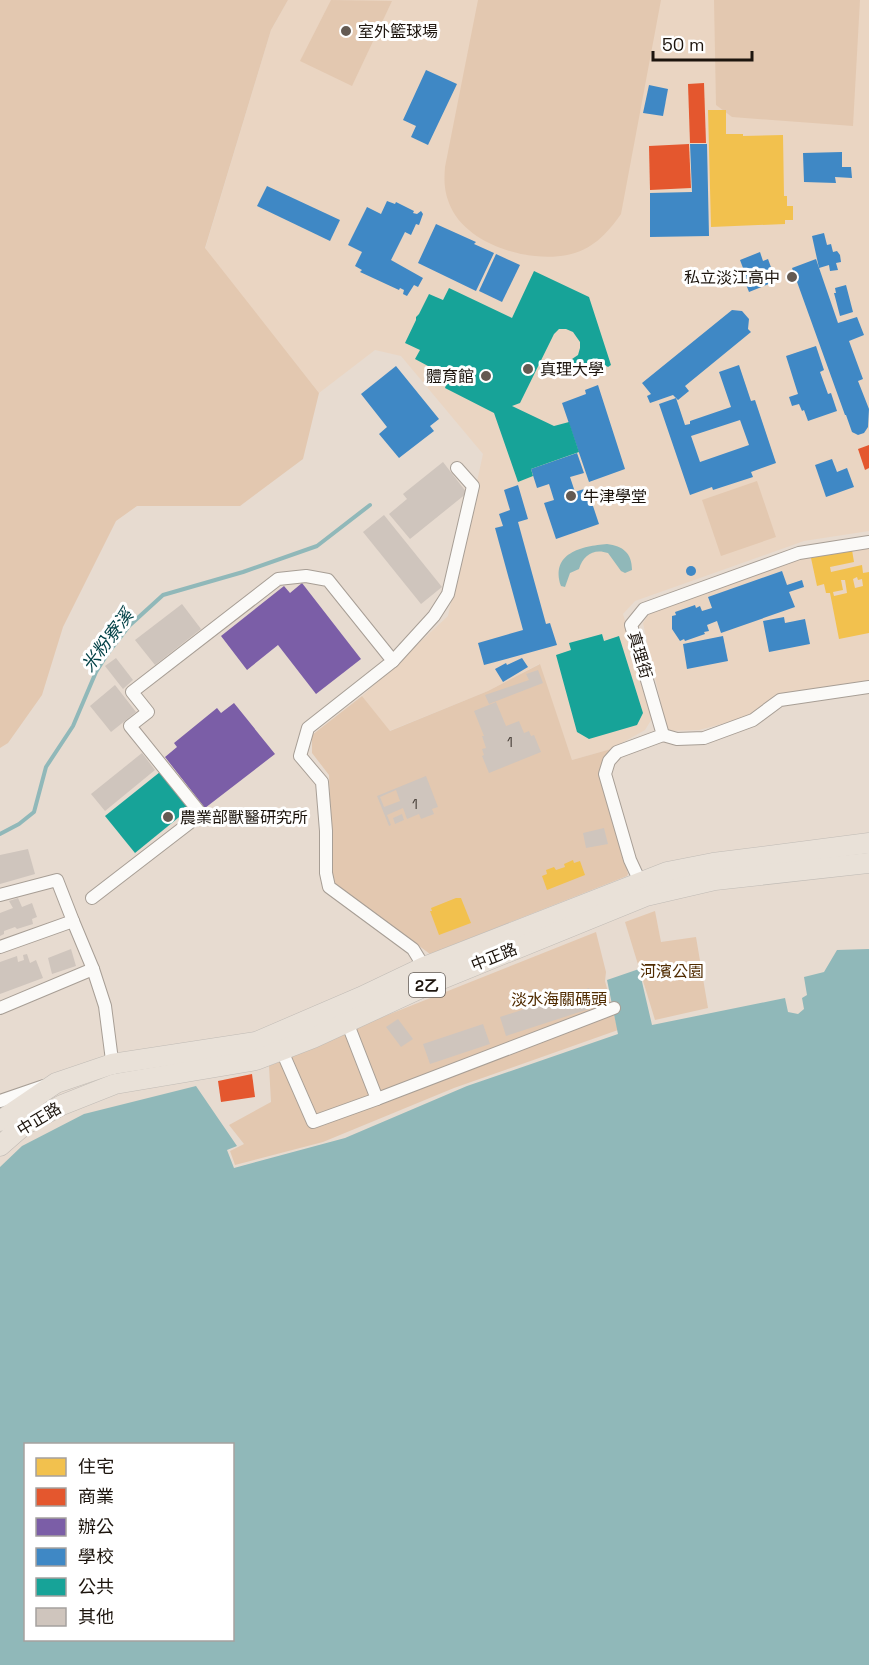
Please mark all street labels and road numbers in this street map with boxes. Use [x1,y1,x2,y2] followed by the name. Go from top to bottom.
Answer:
[623,629,657,681] street label: 真理街
[468,938,520,976] street label: 中正路
[409,973,445,997] road number: 2乙
[13,1098,65,1140] street label: 中正路

